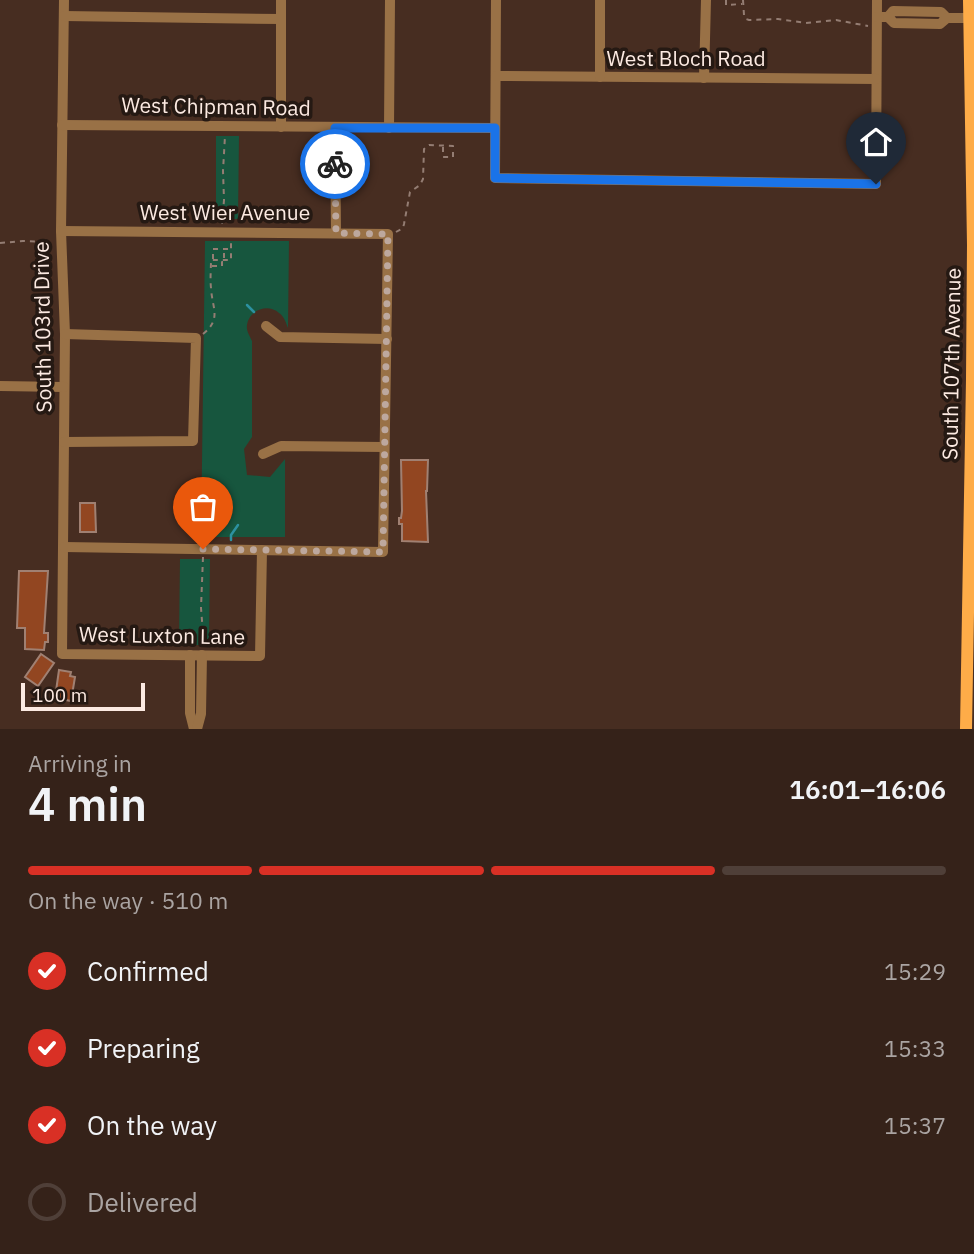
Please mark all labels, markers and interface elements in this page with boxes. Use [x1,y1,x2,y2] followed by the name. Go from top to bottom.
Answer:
[606,44,766,72] street label: West Bloch Road
[121,90,311,122] street label: West Chipman Road
[846,112,906,184] pin
[857,123,895,161] icon: home
[300,129,370,199] courier
[316,145,354,183] icon: bike
[140,198,310,226] street label: West Wier Avenue
[27,241,57,413] street label: South 103rd Drive
[935,268,967,460] street label: South 107th Avenue
[173,477,233,549] pin
[184,488,222,526] icon: bag
[79,620,245,650] street label: West Luxton Lane
[21,680,145,712] scale bar
[32,683,87,707] text: 100 m
[28,748,132,778] text: Arriving in
[789,772,946,806] text: 16:01–16:06
[28,774,147,834] text: 4 min
[28,885,228,915] text: On the way · 510 m
[28,952,66,990] icon: check
[87,954,209,988] text: Confirmed
[884,956,946,986] text: 15:29
[28,1029,66,1067] icon: check
[87,1031,200,1065] text: Preparing
[884,1033,946,1063] text: 15:33
[28,1106,66,1144] icon: check
[87,1108,217,1142] text: On the way
[884,1110,946,1140] text: 15:37
[87,1185,198,1219] text: Delivered

